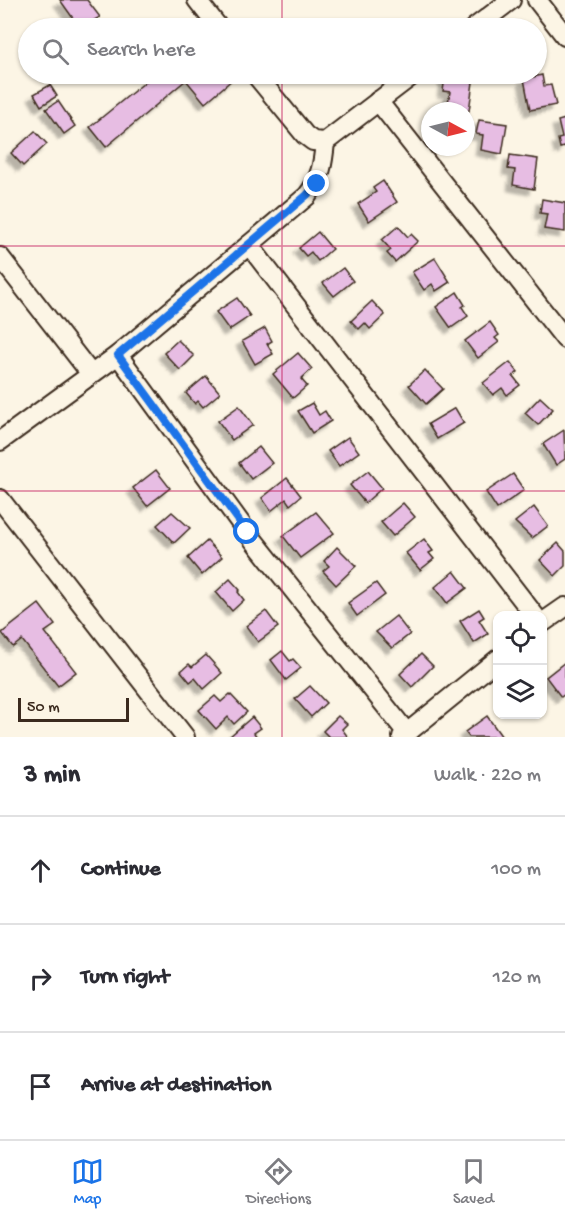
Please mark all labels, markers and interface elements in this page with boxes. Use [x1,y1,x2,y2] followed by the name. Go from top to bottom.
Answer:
[18,18,547,84] search box
[39,35,72,68] icon: search
[87,38,195,64] text: Search here
[421,102,475,156] north arrow
[303,170,329,196] route end
[233,518,259,544] route start
[493,611,547,719] map controls
[493,611,547,665] button: locate
[493,665,547,719] button: layers
[18,695,129,722] scale bar
[27,699,60,718] text: 50 m
[24,761,80,792] text: 3 min
[434,765,541,788] text: Walk · 220 m
[24,854,57,887] icon: ahead
[81,857,161,883] text: Continue
[491,859,541,882] text: 100 m
[24,962,57,995] icon: right
[81,965,169,991] text: Turn right
[493,967,541,990] text: 120 m
[24,1070,57,1103] icon: arrive
[81,1073,271,1099] text: Arrive at destination
[71,1155,104,1210] tab: Map
[246,1155,311,1210] tab: Directions
[453,1155,494,1210] tab: Saved

